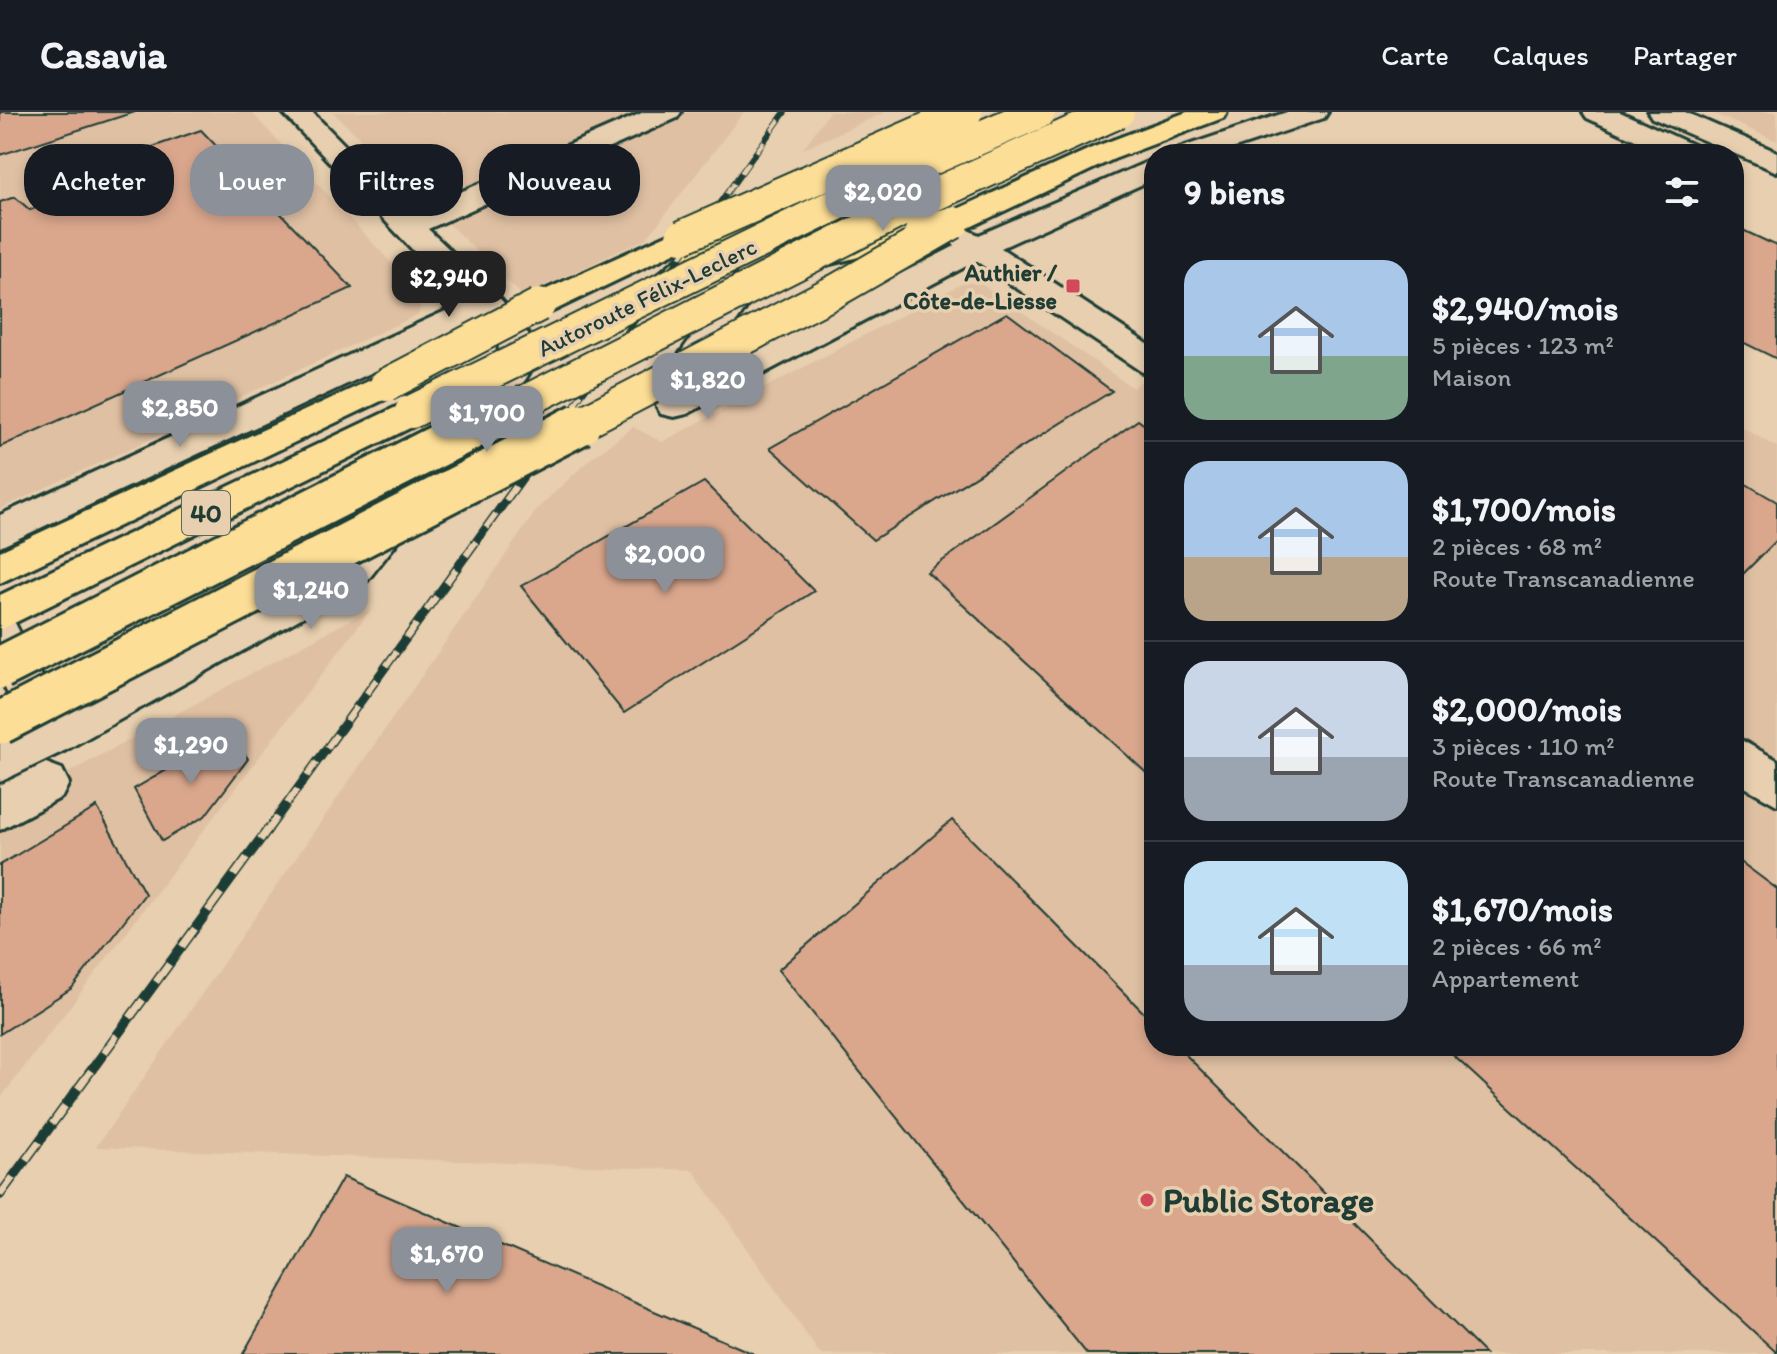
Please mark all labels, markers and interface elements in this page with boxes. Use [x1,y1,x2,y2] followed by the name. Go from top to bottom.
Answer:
[40,32,167,78] text: Casavia
[1381,38,1449,72] text: Carte
[1493,38,1589,72] text: Calques
[1633,38,1737,72] text: Partager
[24,144,174,216] chip: Acheter
[190,144,314,216] chip: Louer
[330,144,463,216] chip: Filtres
[479,144,640,216] chip: Nouveau
[818,165,948,233] pin: $2,020
[1660,170,1704,214] icon: filters
[1184,172,1285,213] text: 9 biens
[844,175,922,207] text: $2,020
[533,231,761,363] street label: Autoroute Félix-Leclerc
[384,251,514,319] pin: $2,940
[903,258,1058,315] place label: Authier / Côte-de-Liesse
[410,261,488,293] text: $2,940
[1064,277,1082,295] marker: Authier / Côte-de-Liesse
[1432,288,1618,329] text: $2,940/mois
[1248,292,1344,388] icon: home
[1432,329,1614,361] text: 5 pièces · 123 m²
[643,353,773,421] pin: $1,820
[1432,361,1511,393] text: Maison
[670,363,746,395] text: $1,820
[115,381,245,449] pin: $2,850
[422,386,552,454] pin: $1,700
[142,391,218,423] text: $2,850
[449,396,525,428] text: $1,700
[1432,489,1616,530] text: $1,700/mois
[182,491,230,535] road number: 40
[1248,493,1344,589] icon: home
[600,527,730,595] pin: $2,000
[1432,530,1602,562] text: 2 pièces · 68 m²
[624,537,706,569] text: $2,000
[1432,562,1695,594] text: Route Transcanadienne
[246,563,376,631] pin: $1,240
[273,573,349,605] text: $1,240
[1432,689,1622,730] text: $2,000/mois
[1248,693,1344,789] icon: home
[126,718,256,786] pin: $1,290
[154,728,228,760] text: $1,290
[1432,730,1615,762] text: 3 pièces · 110 m²
[1432,762,1695,794] text: Route Transcanadienne
[1432,889,1613,930] text: $1,670/mois
[1248,893,1344,989] icon: home
[1432,930,1602,962] text: 2 pièces · 66 m²
[1432,962,1579,994] text: Appartement
[1163,1180,1374,1221] place label: Public Storage
[1138,1191,1156,1209] marker: Public Storage
[382,1227,512,1295] pin: $1,670
[410,1237,484,1269] text: $1,670

